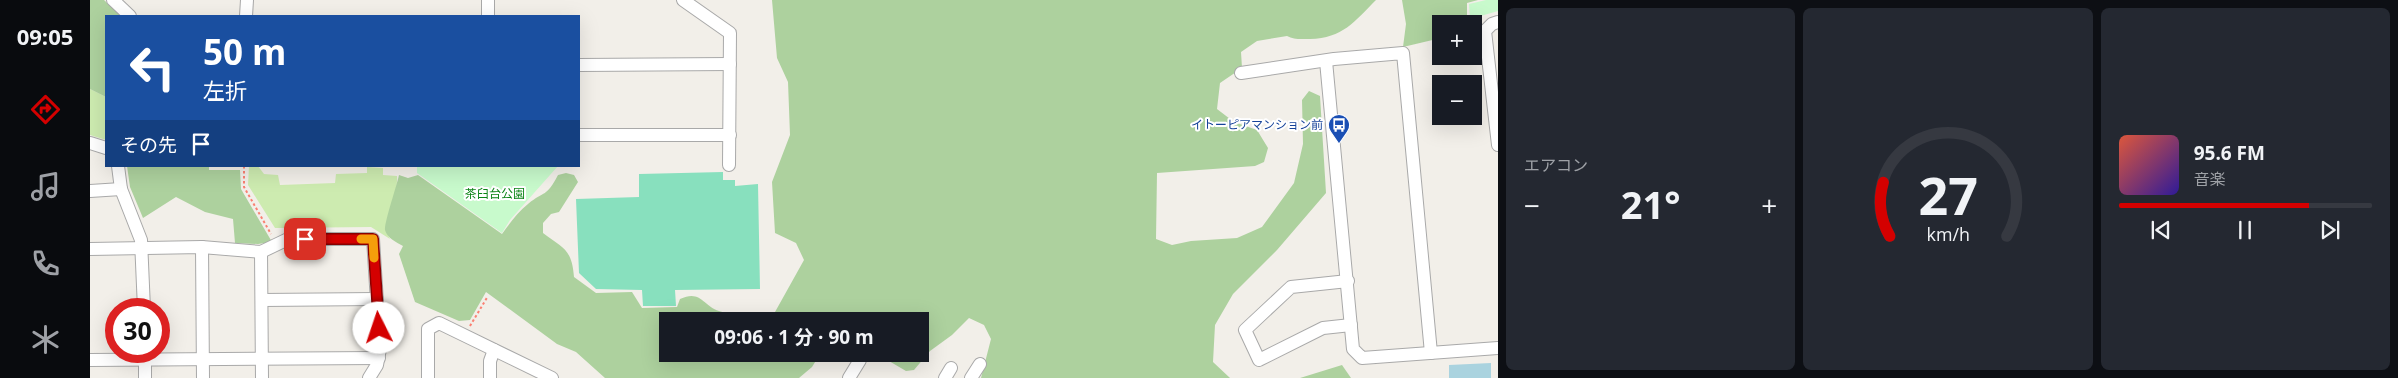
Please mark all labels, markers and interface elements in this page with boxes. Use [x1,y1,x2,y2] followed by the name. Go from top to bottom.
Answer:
[1432,15,1482,125] map controls
[1432,15,1482,65] button: +
[17,21,73,51] text: 09:05
[203,28,286,75] text: 50 m
[120,35,185,100] icon: left
[203,75,247,105] text: 左折
[1432,75,1482,125] button: −
[28,92,63,127] icon: directions
[1327,113,1351,144] bus stop icon: イトーピアマンション前
[1191,116,1323,133] place label: イトーピアマンション前
[187,130,215,158] icon: arrive
[120,132,177,158] text: その先
[2194,140,2265,166] text: 95.6 FM
[1524,154,1588,176] text: エアコン
[1918,159,1978,230] text: 27
[2194,168,2226,190] text: 音楽
[28,169,63,204] icon: music
[1621,178,1681,230] text: 21°
[465,185,525,202] park label: 茶臼台公園
[1524,186,1540,224] text: −
[1761,186,1777,224] text: +
[2147,216,2175,244] icon: previous
[2231,216,2259,244] icon: pause
[2316,216,2344,244] icon: next
[284,218,326,260] pin
[1926,222,1970,246] text: km/h
[291,225,319,253] icon: arrive
[28,246,63,281] icon: phone
[105,298,170,363] speed limit sign: 30
[352,301,404,353] position arrow
[28,322,63,357] icon: climate
[714,324,874,350] text: 09:06 · 1 分 · 90 m

